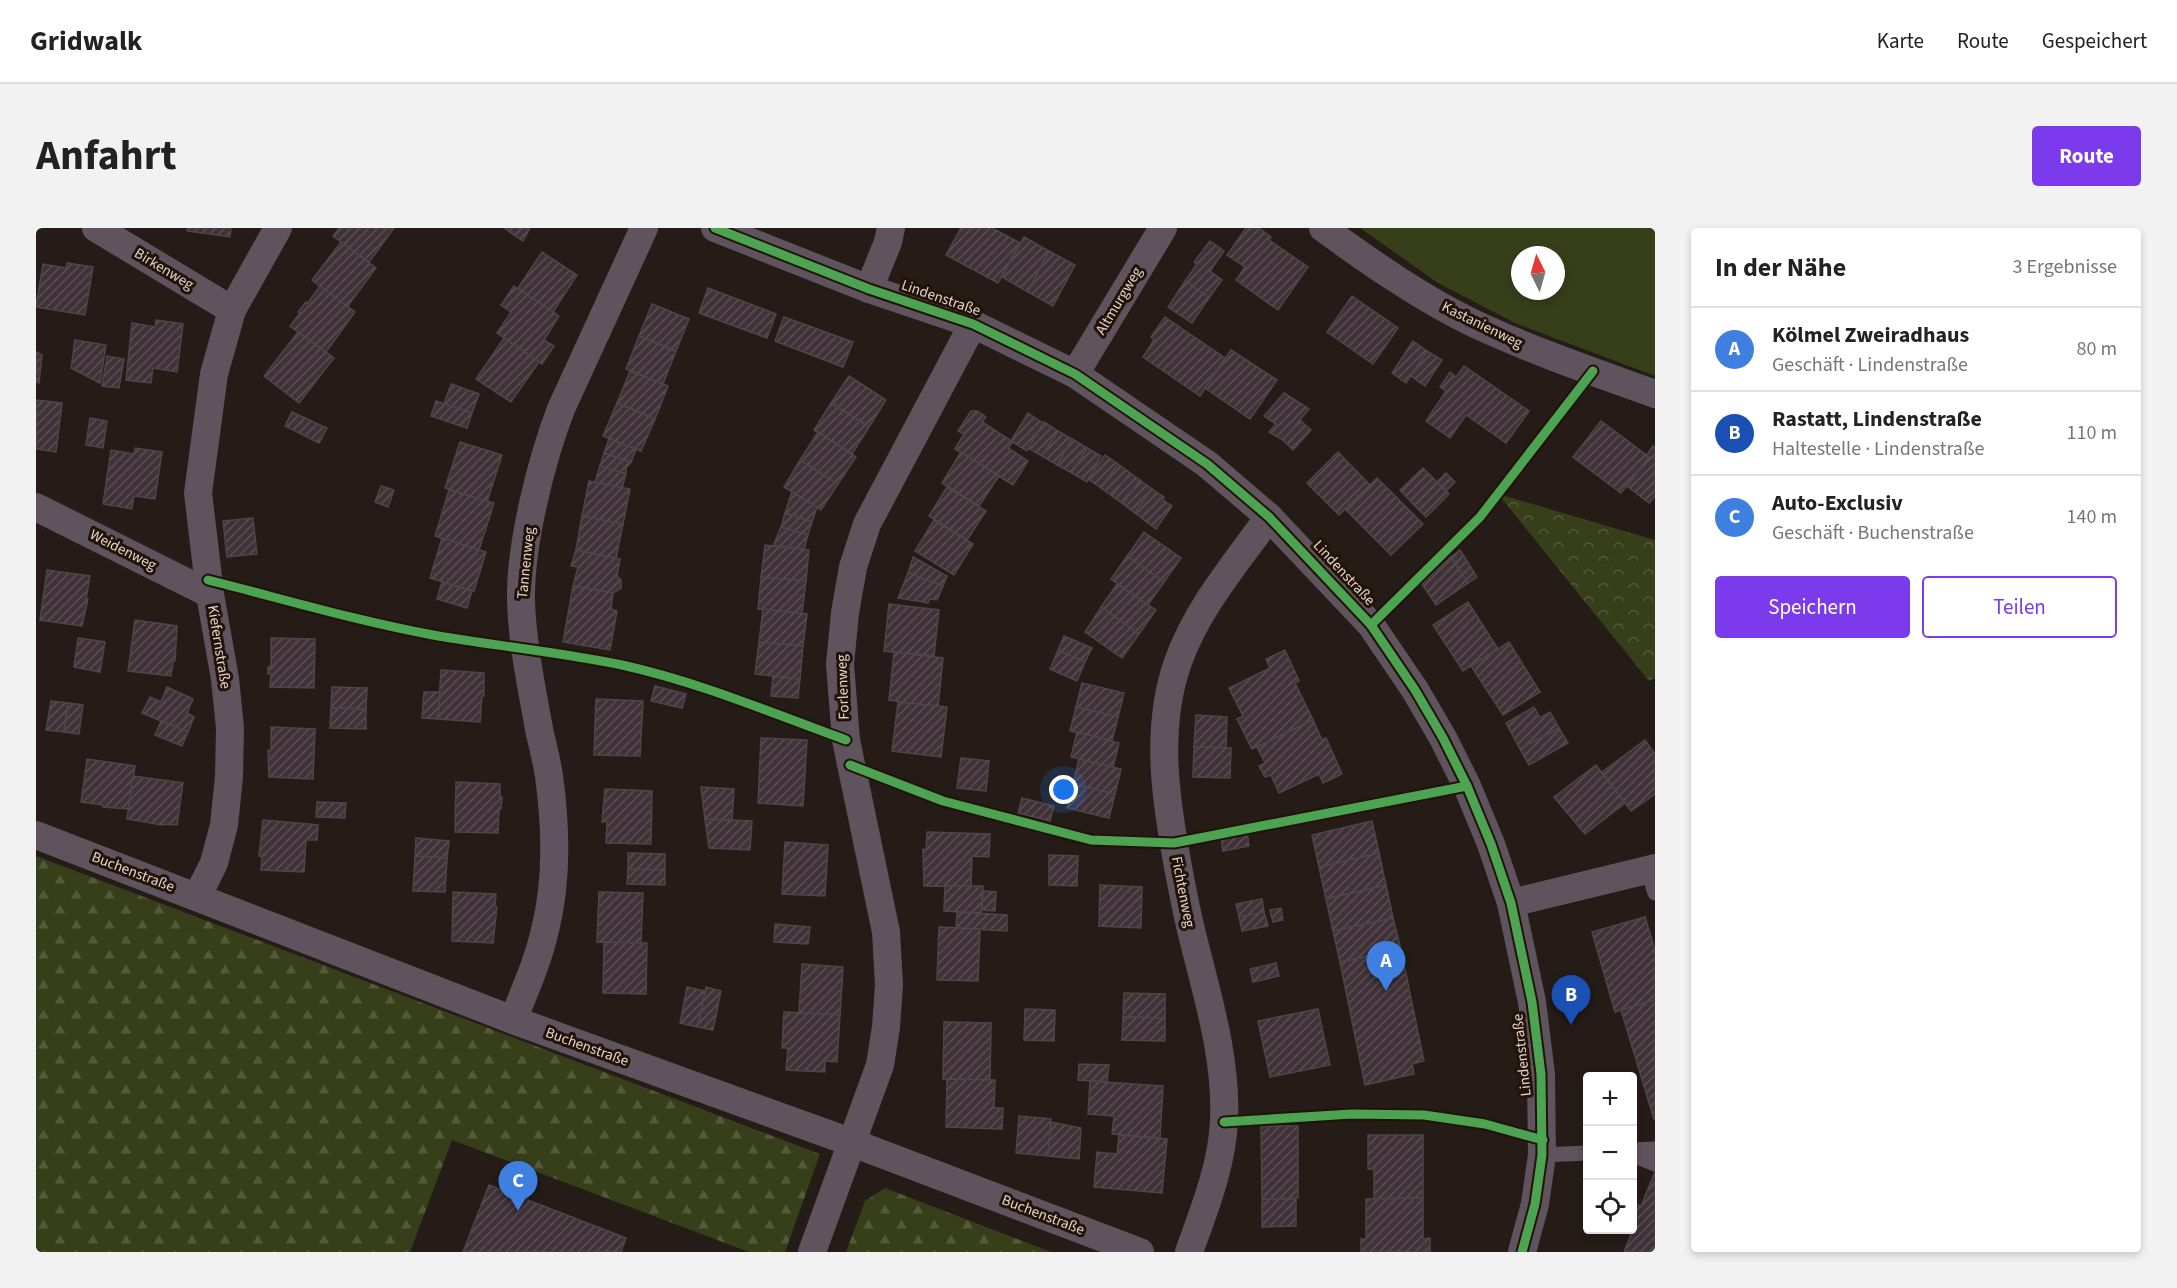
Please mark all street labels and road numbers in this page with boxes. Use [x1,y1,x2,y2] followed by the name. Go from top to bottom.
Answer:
[130,243,198,295] street label: Birkenweg
[1090,263,1148,339] street label: Altmurgweg
[898,275,984,321] street label: Lindenstraße
[1438,296,1526,354] street label: Kastanienweg
[86,524,160,576] street label: Weidenweg
[512,526,540,600] street label: Tannenweg
[1308,536,1380,610] street label: Lindenstraße
[202,604,236,690] street label: Kiefernstraße
[831,653,855,720] street label: Forlenweg
[89,847,177,897] street label: Buchenstraße
[1166,855,1200,930] street label: Fichtenweg
[1507,1013,1537,1097] street label: Lindenstraße
[542,1022,632,1072] street label: Buchenstraße
[999,1190,1087,1240] street label: Buchenstraße

